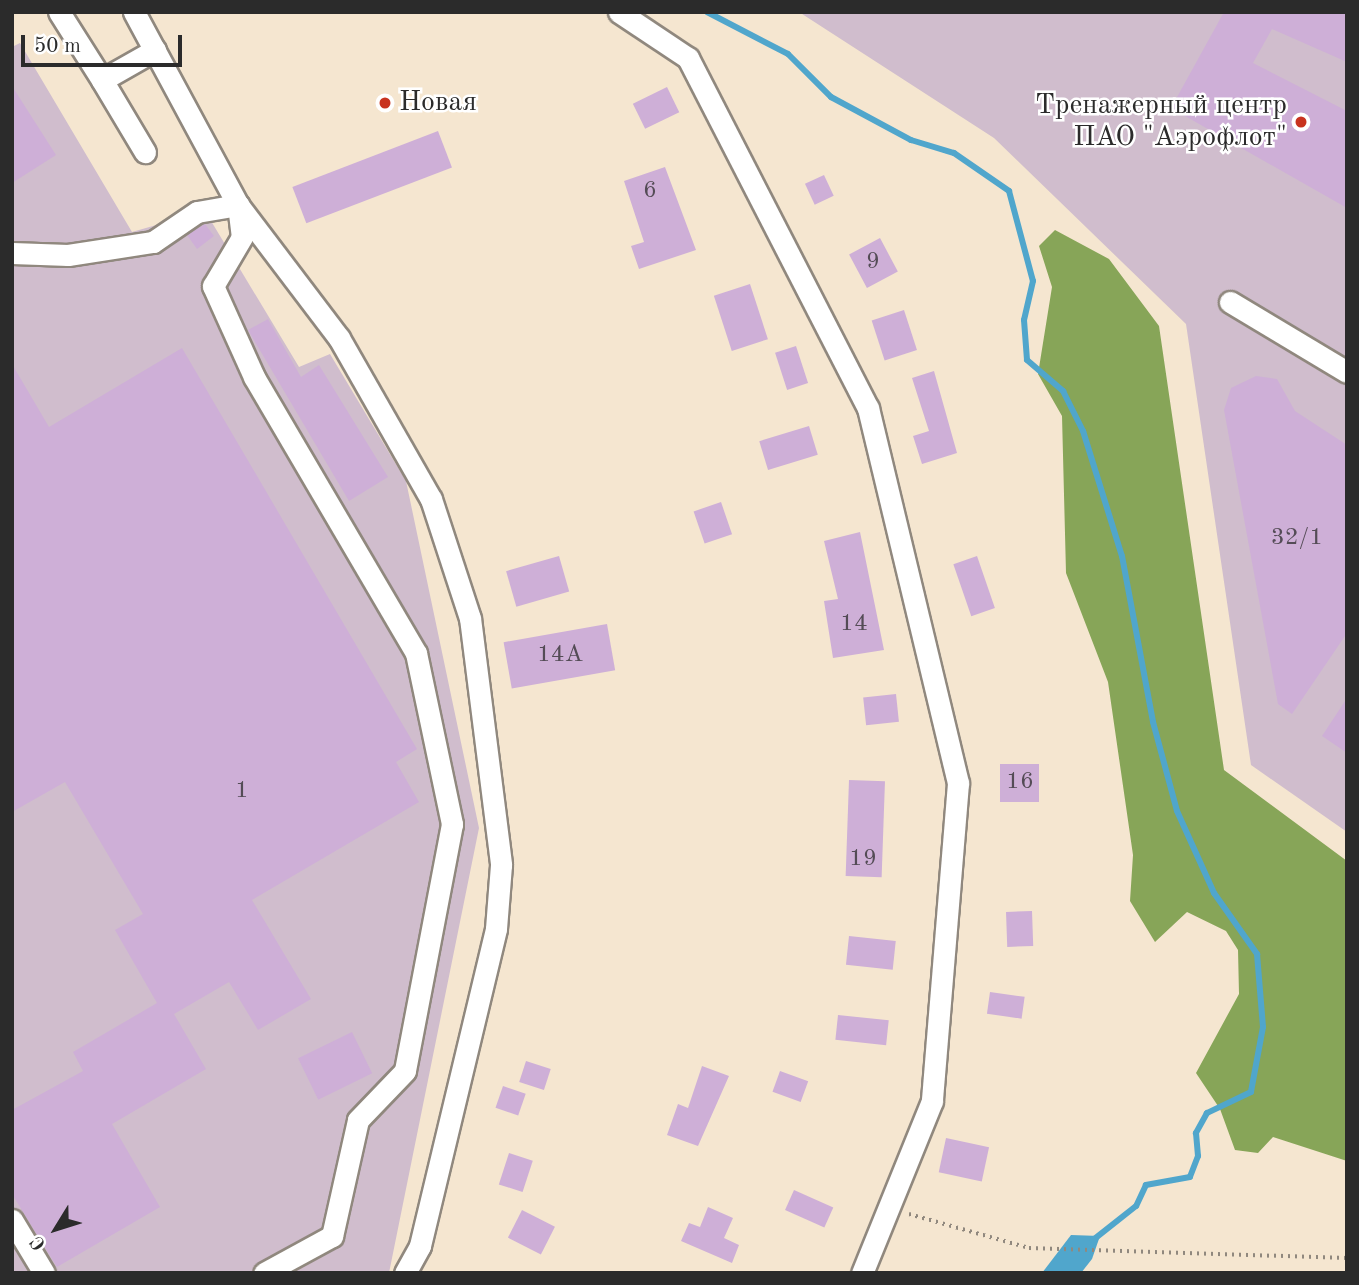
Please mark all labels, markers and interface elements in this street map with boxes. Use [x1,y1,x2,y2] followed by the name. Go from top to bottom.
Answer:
[24,21,186,65] scale bar
[34,36,81,57] text: 50 m
[399,86,477,120] place label: Новая
[1035,89,1287,155] place label: Тренажерный центр ПАО "Аэрофлот"
[377,95,393,111] marker: Новая
[1293,114,1309,130] marker: Тренажерный центр ПАО "Аэрофлот"
[643,178,657,206] house number: 6
[866,249,880,277] house number: 9
[1271,525,1323,553] house number: 32/1
[840,611,868,639] house number: 14
[537,642,583,670] house number: 14А
[1006,769,1034,797] house number: 16
[235,778,249,806] house number: 1
[849,846,877,874] house number: 19
[21,1194,91,1264] north arrow
[28,1231,50,1253] text: С

